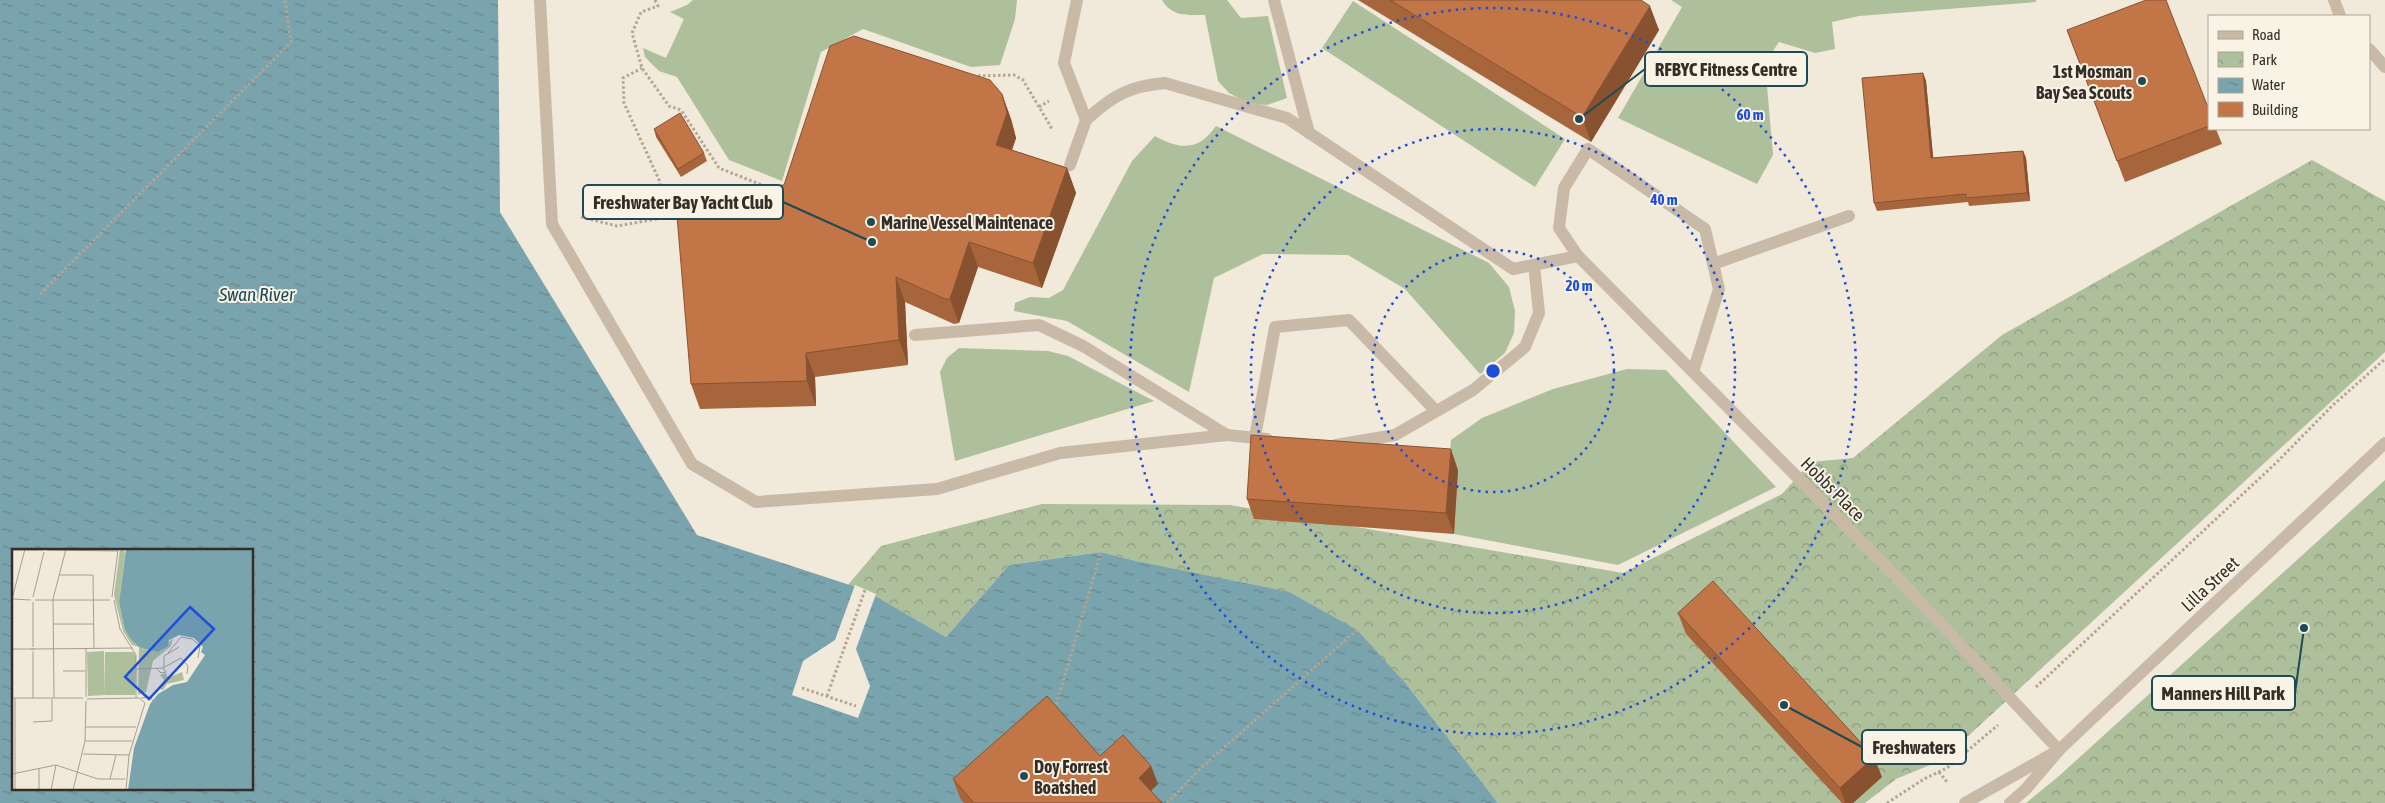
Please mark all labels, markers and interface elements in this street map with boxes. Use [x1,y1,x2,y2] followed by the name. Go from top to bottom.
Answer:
[2208,15,2370,130] legend
[2252,26,2281,43] text: Road
[2252,51,2277,68] text: Park
[1645,52,1807,86] callout: RFBYC Fitness Centre
[1655,58,1798,80] text: RFBYC Fitness Centre
[2036,61,2133,103] place label: 1st Mosman Bay Sea Scouts
[2136,75,2148,87] marker: 1st Mosman Bay Sea Scouts
[2252,76,2285,93] text: Water
[2252,101,2298,118] text: Building
[1737,106,1764,123] text: 60 m
[583,185,783,219] callout: Freshwater Bay Yacht Club
[593,191,773,213] text: Freshwater Bay Yacht Club
[1650,191,1678,208] text: 40 m
[881,212,1053,233] place label: Marine Vessel Maintenace
[865,216,877,228] marker: Marine Vessel Maintenace
[1566,277,1593,294] text: 20 m
[218,283,296,305] water label: Swan River
[1484,362,1502,380] centre of rings
[1797,453,1869,525] street label: Hobbs Place
[12,549,254,790] inset map
[2177,552,2243,616] street label: Lilla Street
[2152,676,2295,710] callout: Manners Hill Park
[2161,682,2285,704] text: Manners Hill Park
[1862,730,1966,764] callout: Freshwaters
[1872,736,1956,758] text: Freshwaters
[1034,756,1109,798] place label: Doy Forrest Boatshed
[1018,770,1030,782] marker: Doy Forrest Boatshed

